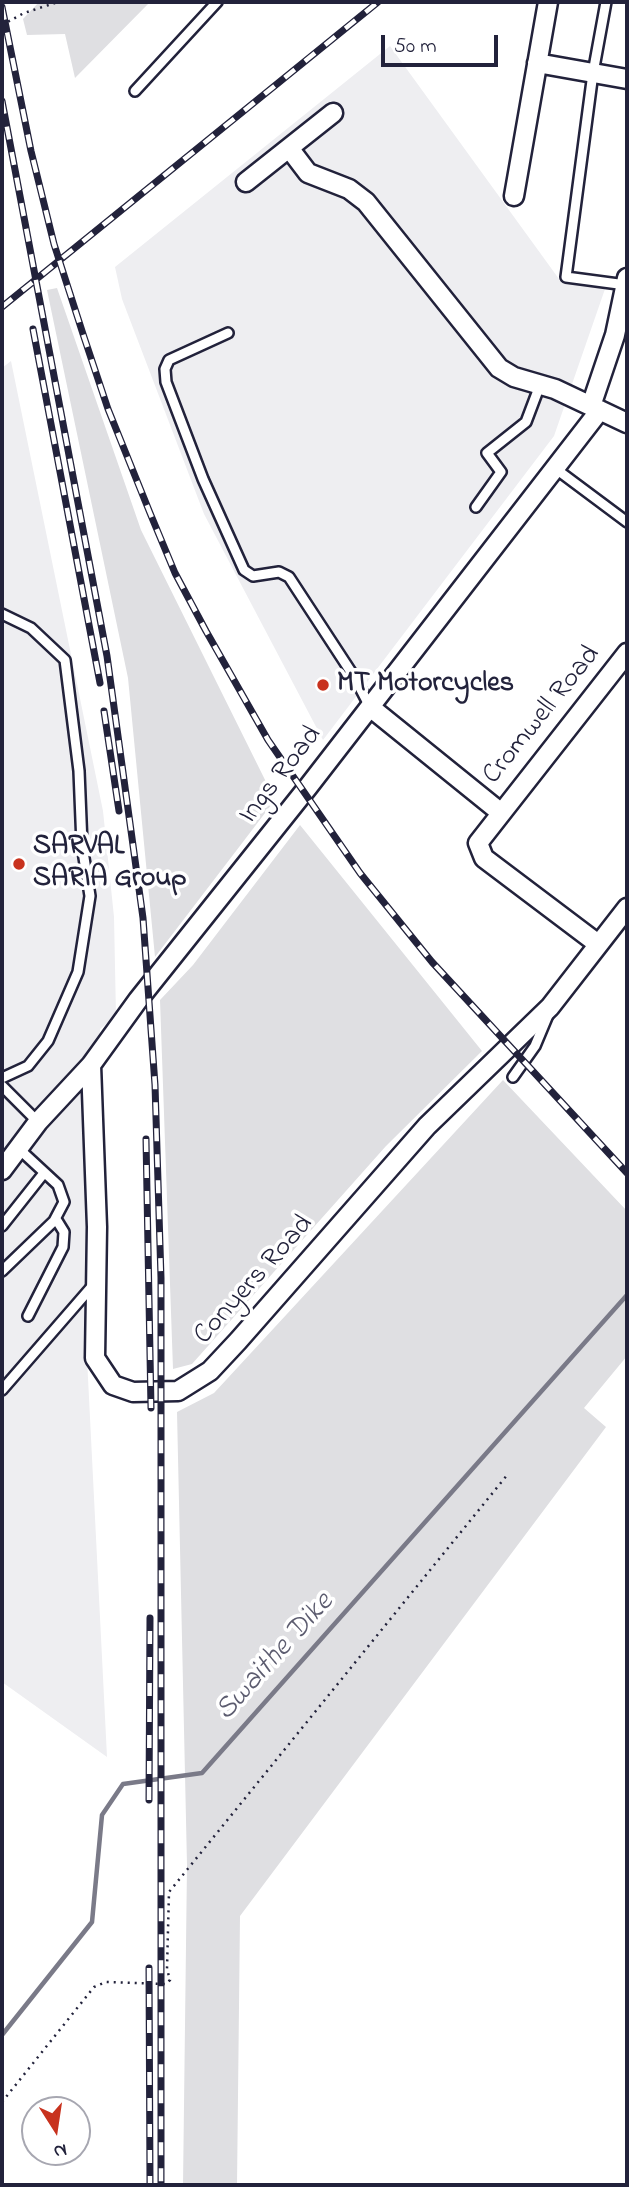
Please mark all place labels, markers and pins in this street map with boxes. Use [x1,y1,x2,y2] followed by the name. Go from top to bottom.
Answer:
[337,668,514,702] place label: MT Motorcycles
[315,677,331,693] marker: MT Motorcycles
[33,831,186,897] place label: SARVAL SARIA Group
[11,856,27,872] marker: SARVAL SARIA Group

